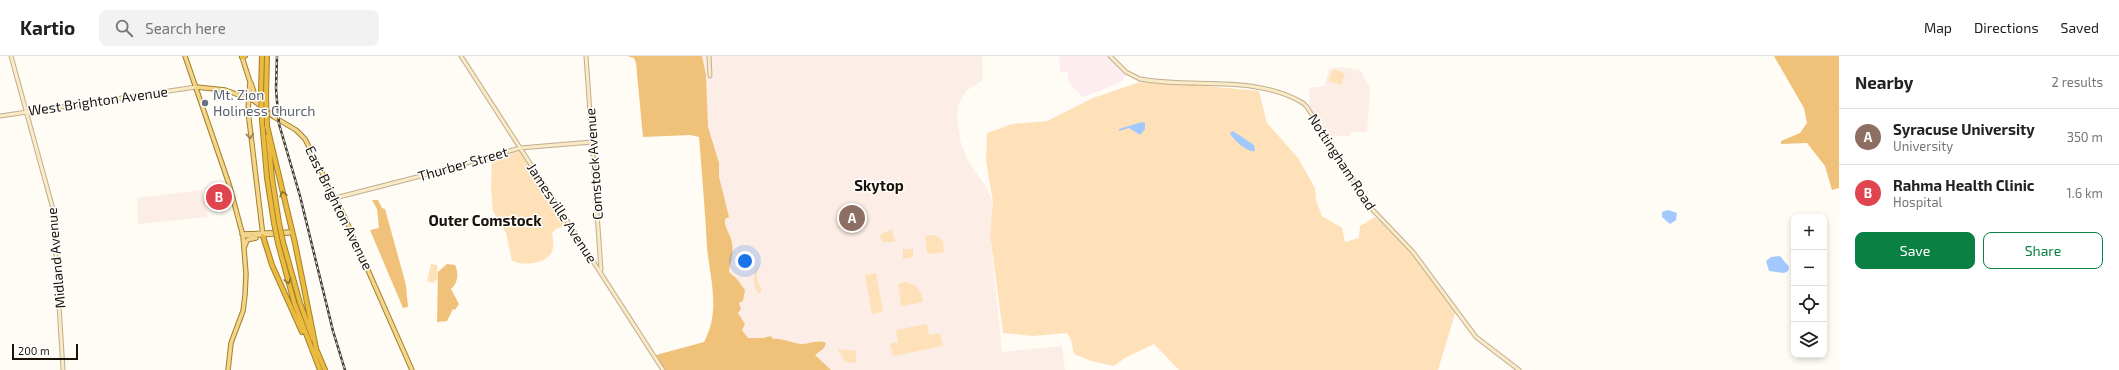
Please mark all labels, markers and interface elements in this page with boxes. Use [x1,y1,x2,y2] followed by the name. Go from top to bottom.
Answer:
[99,10,379,46] search box
[20,16,75,39] text: Kartio
[113,17,135,39] icon: search
[145,19,226,37] text: Search here
[1924,19,1952,36] text: Map
[1974,19,2039,36] text: Directions
[2061,19,2099,36] text: Saved
[1855,72,1913,92] text: Nearby
[2051,74,2103,90] text: 2 results
[27,82,169,119] street label: West Brighton Avenue
[213,86,315,119] place label: Mt. Zion Holiness Church
[200,98,210,108] marker: Mt. Zion Holiness Church
[581,108,606,221] street label: Comstock Avenue
[1305,110,1380,213] street label: Nottingham Road
[1893,120,2035,138] text: Syracuse University
[1864,129,1872,145] text: A
[2067,129,2103,145] text: 350 m
[245,133,254,139] one-way arrow
[1893,138,1953,154] text: University
[302,143,377,273] street label: East Brighton Avenue
[416,143,510,184] street label: Thurber Street
[524,160,601,266] street label: Jamesville Avenue
[854,176,904,195] district label: Skytop
[1893,176,2034,194] text: Rahma Health Clinic
[206,182,232,212] pin: B
[1864,185,1872,201] text: B
[2067,185,2103,201] text: 1.6 km
[280,191,288,197] one-way arrow
[1893,194,1942,210] text: Hospital
[839,203,865,233] pin: A
[43,207,68,309] street label: Midland Avenue
[428,211,542,229] district label: Outer Comstock
[1791,214,1827,358] map controls
[1791,214,1827,250] button: +
[1855,232,1975,269] button: Save
[1983,232,2103,269] button: Share
[1791,250,1827,286] button: −
[735,251,755,271] your location
[283,277,292,284] one-way arrow
[1791,286,1827,322] button: locate
[1791,322,1827,358] button: layers
[12,342,78,361] scale bar
[18,344,50,357] text: 200 m

